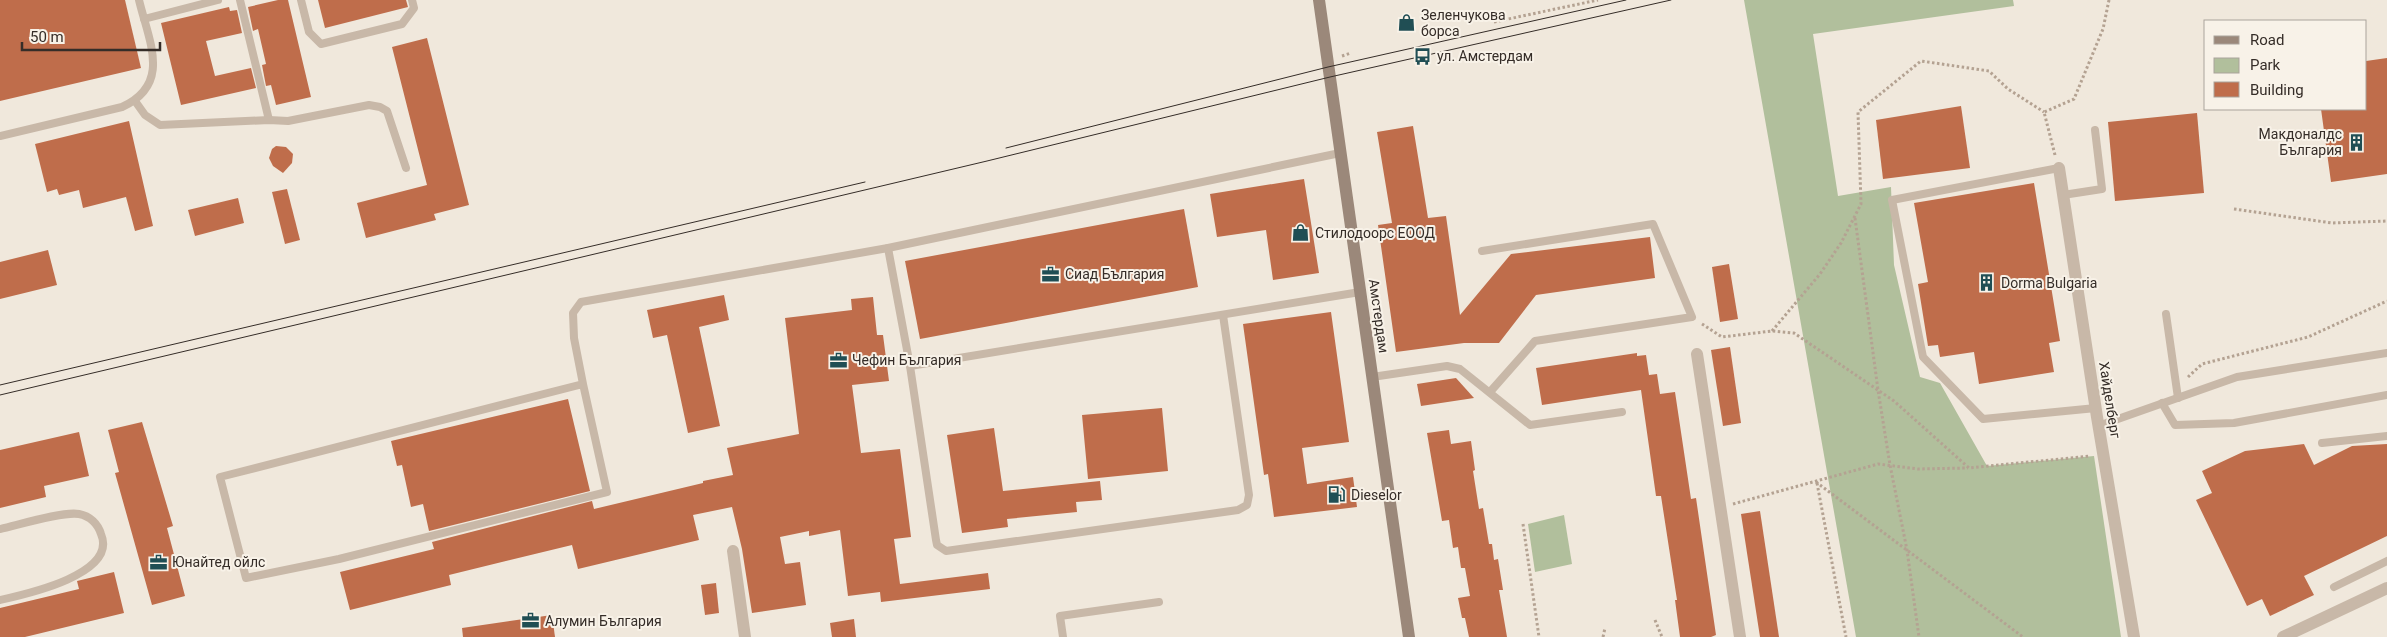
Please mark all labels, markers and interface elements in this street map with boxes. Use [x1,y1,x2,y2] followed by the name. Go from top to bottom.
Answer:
[1421,7,1506,39] place label: Зеленчукова борса
[1397,13,1417,33] shop icon: Зеленчукова борса
[22,20,160,52] scale bar
[2204,20,2367,110] legend
[30,28,64,46] text: 50 m
[2250,31,2284,49] text: Road
[1413,46,1433,66] bus stop icon: ул. Амстердам
[1437,48,1533,64] place label: ул. Амстердам
[2250,56,2281,74] text: Park
[2250,81,2304,99] text: Building
[2259,126,2342,158] place label: Макдоналдс България
[2346,132,2366,152] building icon: Макдоналдс България
[1291,223,1311,243] shop icon: Стилодоорс ЕООД
[1315,225,1436,241] place label: Стилодоорс ЕООД
[1041,264,1061,284] office icon: Сиад България
[1065,266,1164,282] place label: Сиад България
[1977,273,1997,293] building icon: Dorma Bulgaria
[2001,275,2097,291] place label: Dorma Bulgaria
[1366,278,1392,354] street label: Амстердам
[828,350,848,370] office icon: Чефин България
[852,352,962,368] place label: Чефин България
[2096,361,2124,440] street label: Хайделберг
[1327,485,1347,505] fuel station icon: Dieselor
[1351,487,1402,503] place label: Dieselor
[148,552,168,572] office icon: Юнайтед ойлс
[172,554,265,570] place label: Юнайтед ойлс
[521,611,541,631] office icon: Алумин България
[545,613,662,629] place label: Алумин България

